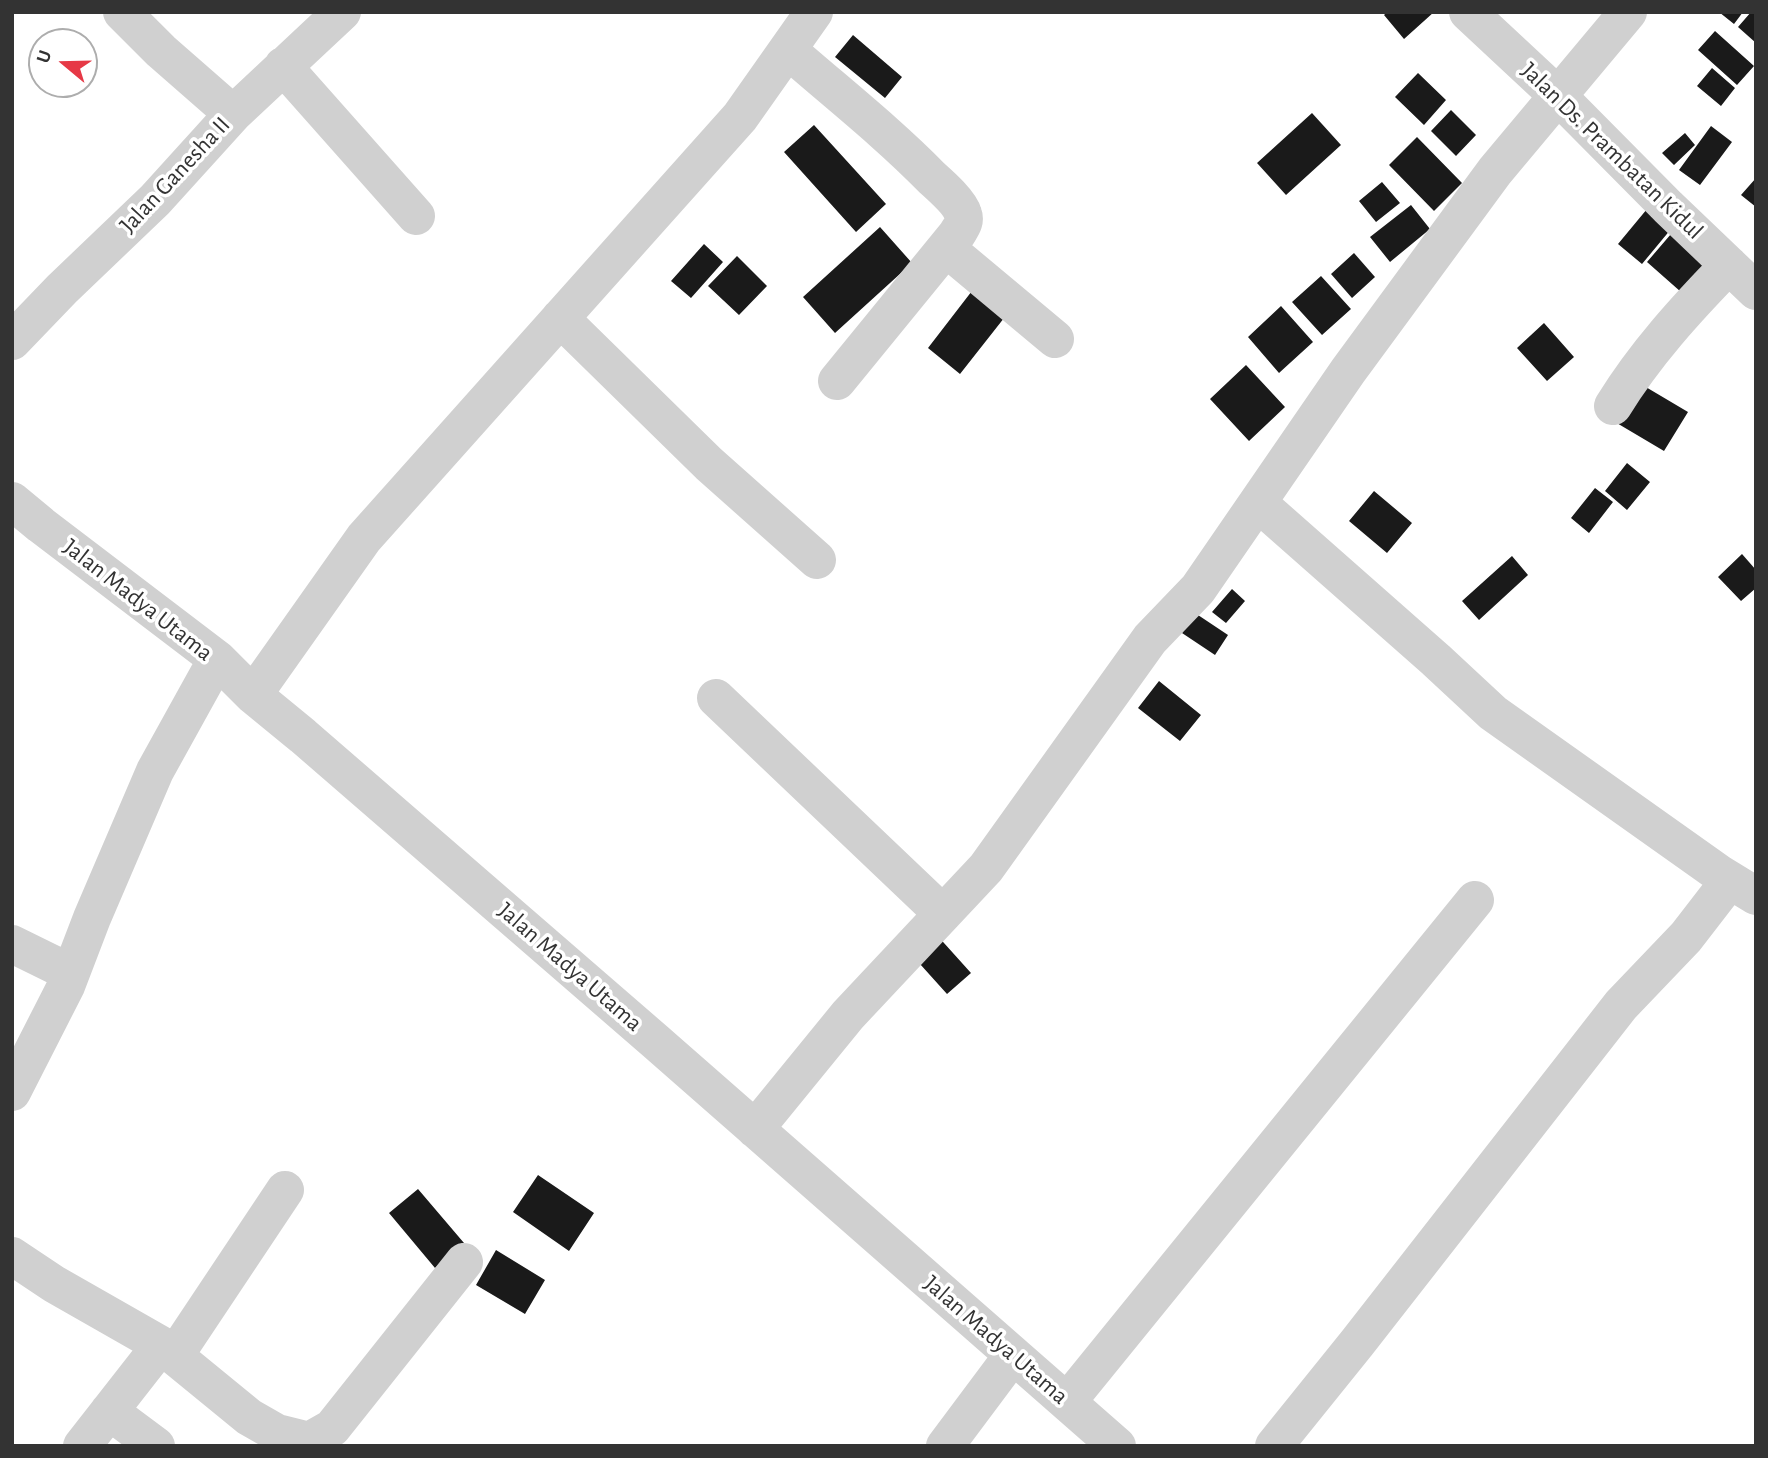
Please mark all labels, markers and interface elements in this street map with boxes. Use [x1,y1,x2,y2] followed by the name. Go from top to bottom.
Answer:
[28,28,98,98] north arrow
[34,48,56,65] text: U
[1515,57,1709,245] street label: Jalan Ds. Prambatan Kidul
[114,111,236,239] street label: Jalan Ganesha II
[57,533,219,667] street label: Jalan Madya Utama
[492,896,648,1038] street label: Jalan Madya Utama
[918,1269,1074,1411] street label: Jalan Madya Utama

